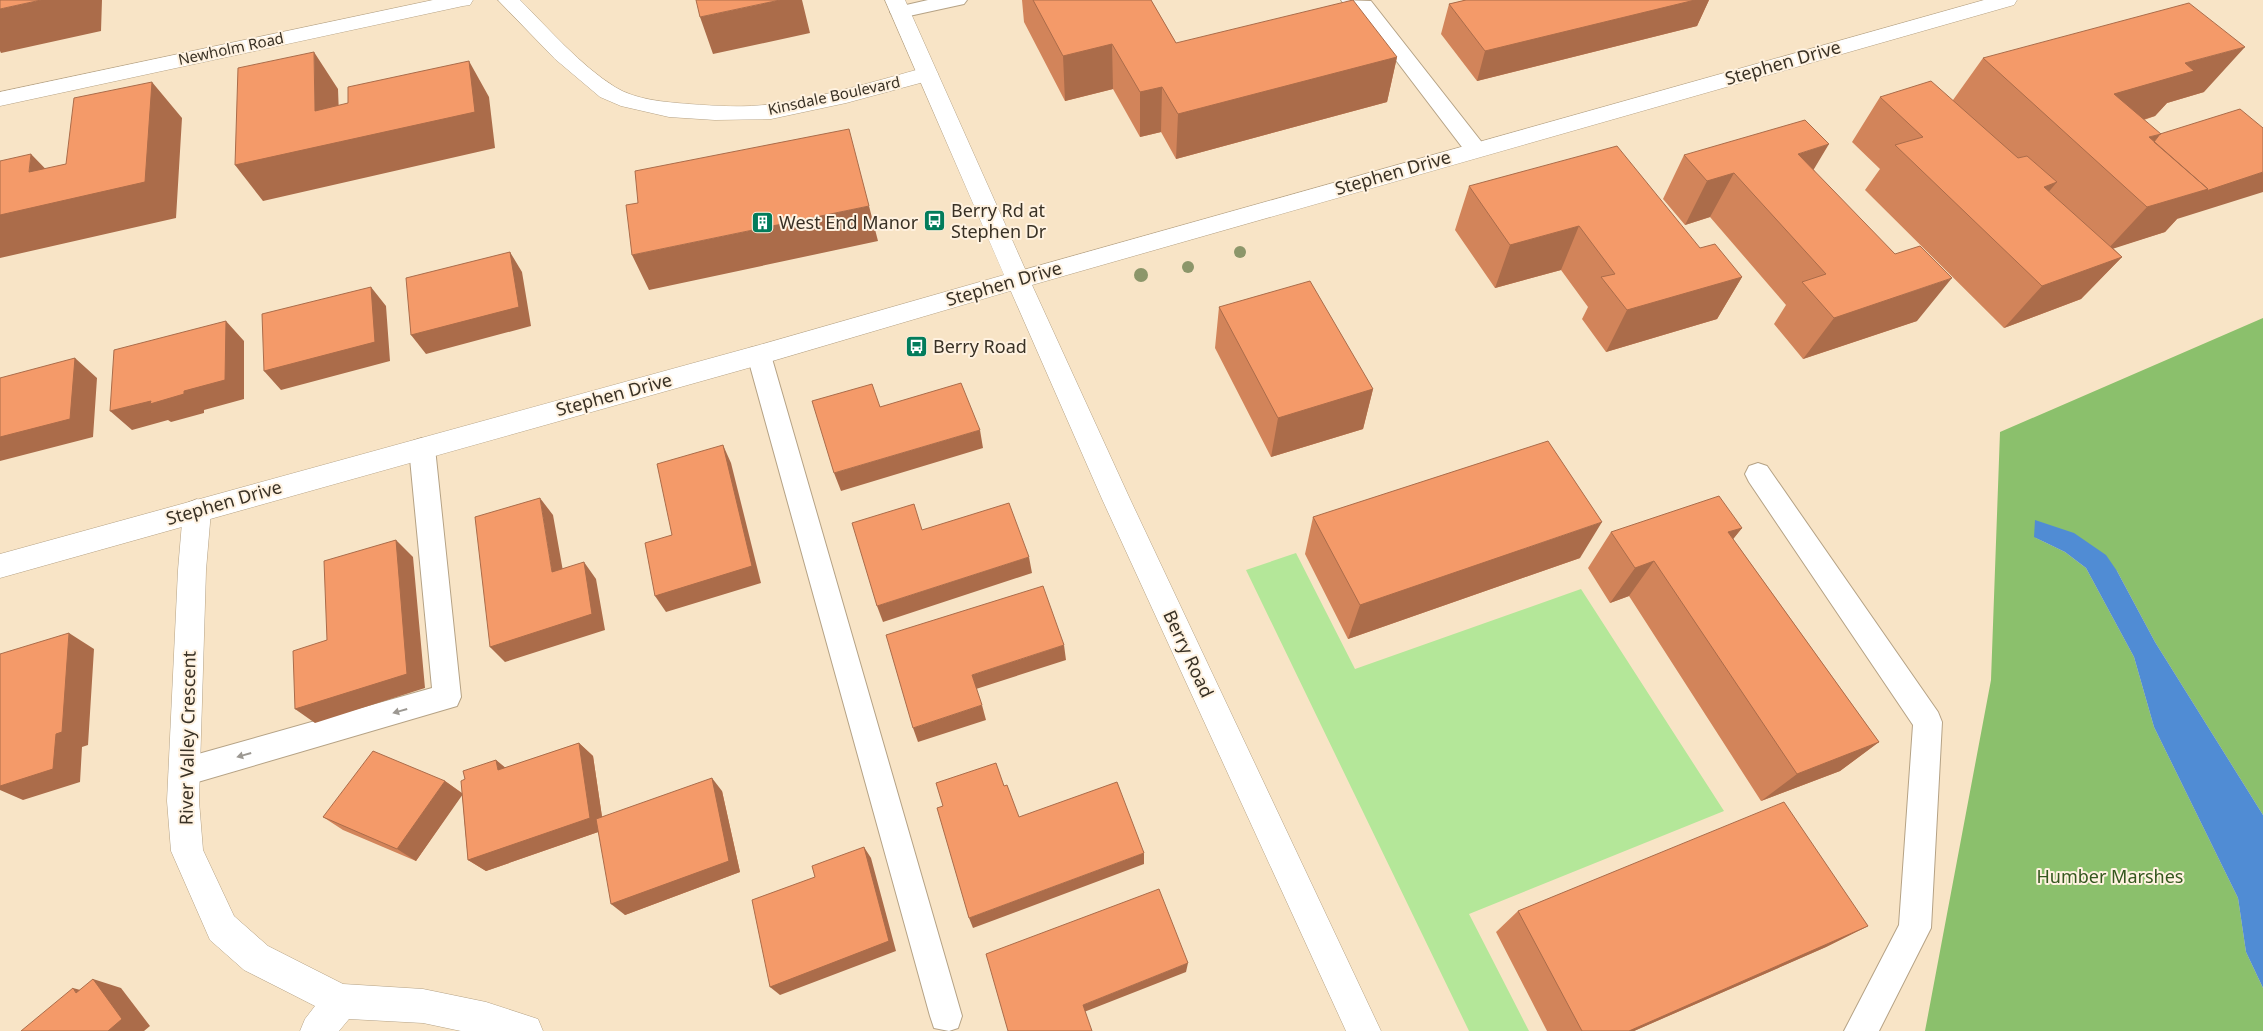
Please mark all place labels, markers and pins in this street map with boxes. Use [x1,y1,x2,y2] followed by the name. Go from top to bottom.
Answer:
[951,198,1047,243] place label: Berry Rd at Stephen Dr
[923,209,947,233] bus stop icon: Berry Rd at Stephen Dr
[779,210,919,234] place label: West End Manor
[751,211,775,235] building icon: West End Manor
[933,334,1027,358] place label: Berry Road
[905,335,929,359] bus stop icon: Berry Road

